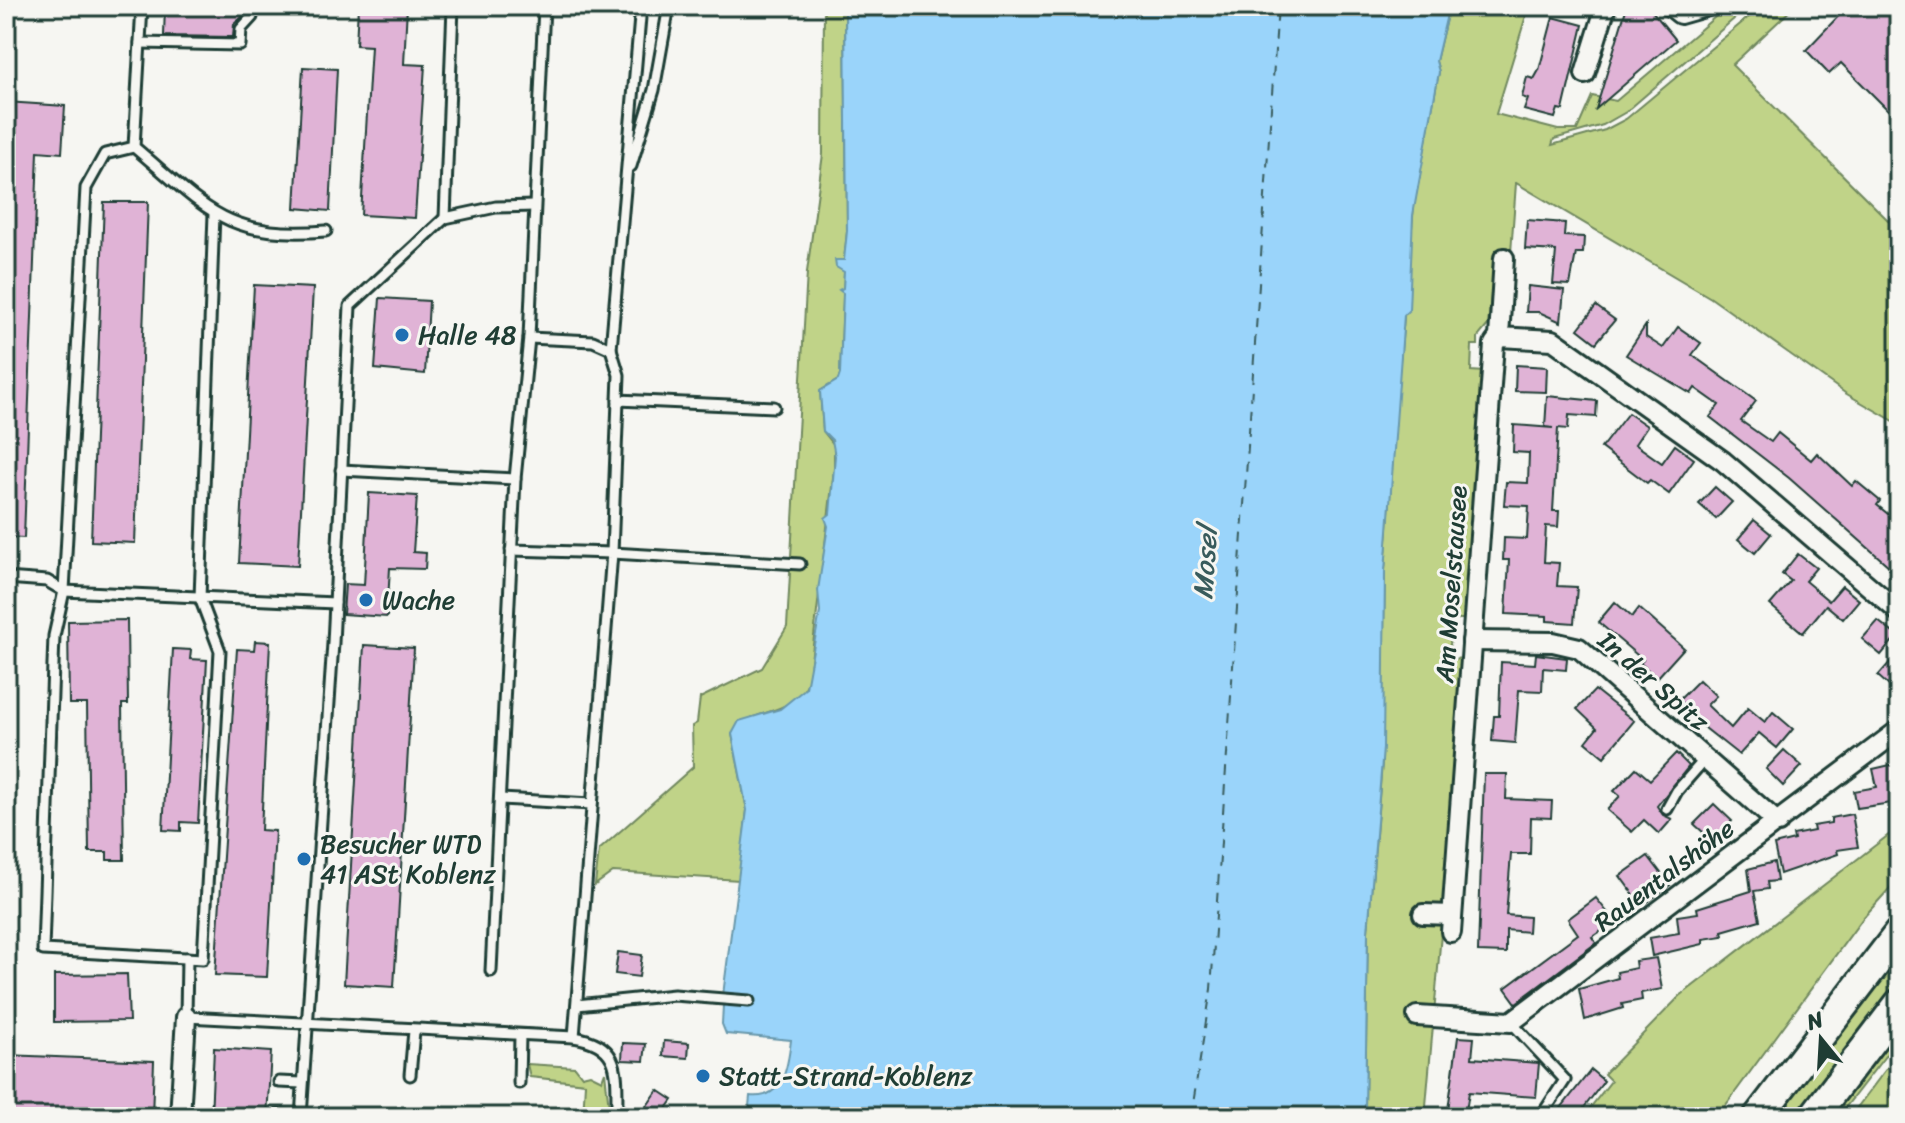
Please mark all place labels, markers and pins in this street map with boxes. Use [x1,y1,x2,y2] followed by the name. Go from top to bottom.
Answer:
[418,312,517,358] place label: Halle 48
[393,326,411,344] marker: Halle 48
[382,577,455,623] place label: Wache
[357,591,375,609] marker: Wache
[320,821,496,897] place label: Besucher WTD 41 ASt Koblenz
[295,850,313,868] marker: Besucher WTD 41 ASt Koblenz
[719,1053,973,1099] place label: Statt-Strand-Koblenz
[694,1067,712,1085] marker: Statt-Strand-Koblenz

